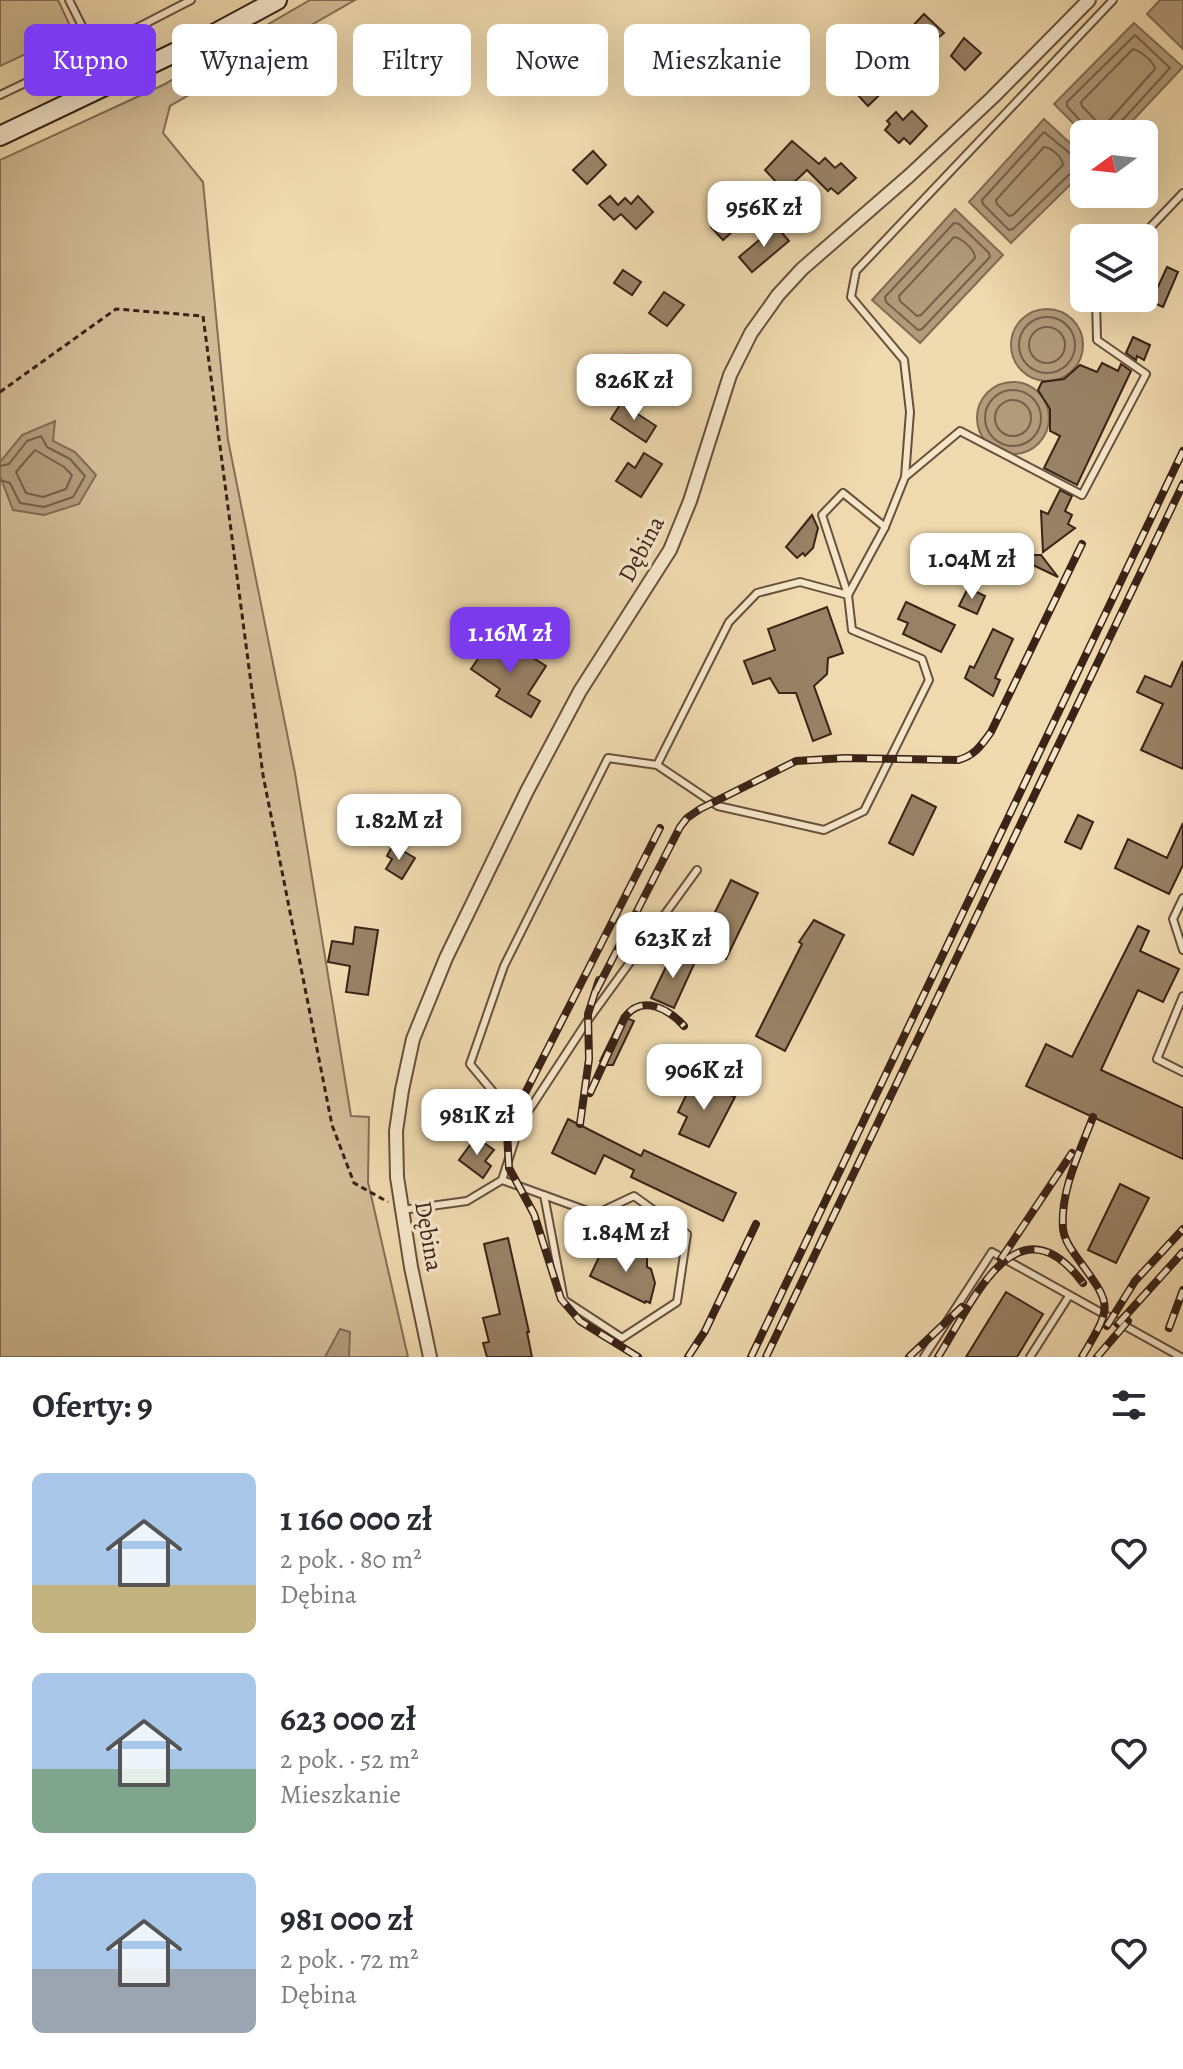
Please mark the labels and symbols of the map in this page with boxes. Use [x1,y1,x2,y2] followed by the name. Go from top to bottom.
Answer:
[1070,120,1158,208] north arrow
[690,181,838,249] pin: 956K zł
[560,354,708,422] pin: 826K zł
[610,509,672,588] street label: Dębina
[889,533,1055,601] pin: 1.04M zł
[427,607,593,675] pin: 1.16M zł
[316,794,482,862] pin: 1.82M zł
[599,912,747,980] pin: 623K zł
[630,1044,778,1112] pin: 906K zł
[403,1089,551,1157] pin: 981K zł
[407,1198,451,1275] street label: Dębina
[543,1206,709,1274] pin: 1.84M zł

